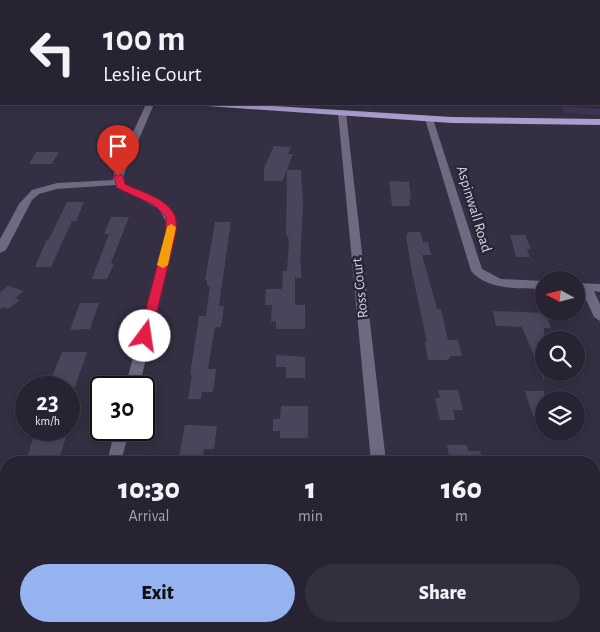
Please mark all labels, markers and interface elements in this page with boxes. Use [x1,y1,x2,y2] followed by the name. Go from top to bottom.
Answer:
[20,20,85,85] icon: left
[103,22,186,57] text: 100 m
[103,63,202,85] text: Leslie Court
[97,125,139,176] pin
[104,132,132,160] icon: arrive
[454,164,494,254] street label: Aspinwall Road
[349,257,371,319] street label: Ross Court
[535,271,585,321] north arrow
[535,271,585,441] map controls
[118,309,170,361] position arrow
[535,331,585,381] button: search
[90,376,155,441] speed limit sign: 30
[36,390,59,415] text: 23
[535,391,585,441] button: layers
[35,415,60,427] text: km/h
[118,474,180,504] text: 10:30
[305,474,316,504] text: 1
[441,474,482,504] text: 160
[128,508,170,524] text: Arrival
[298,508,323,524] text: min
[455,508,468,524] text: m
[20,564,295,622] button: Exit
[305,564,580,622] button: Share

